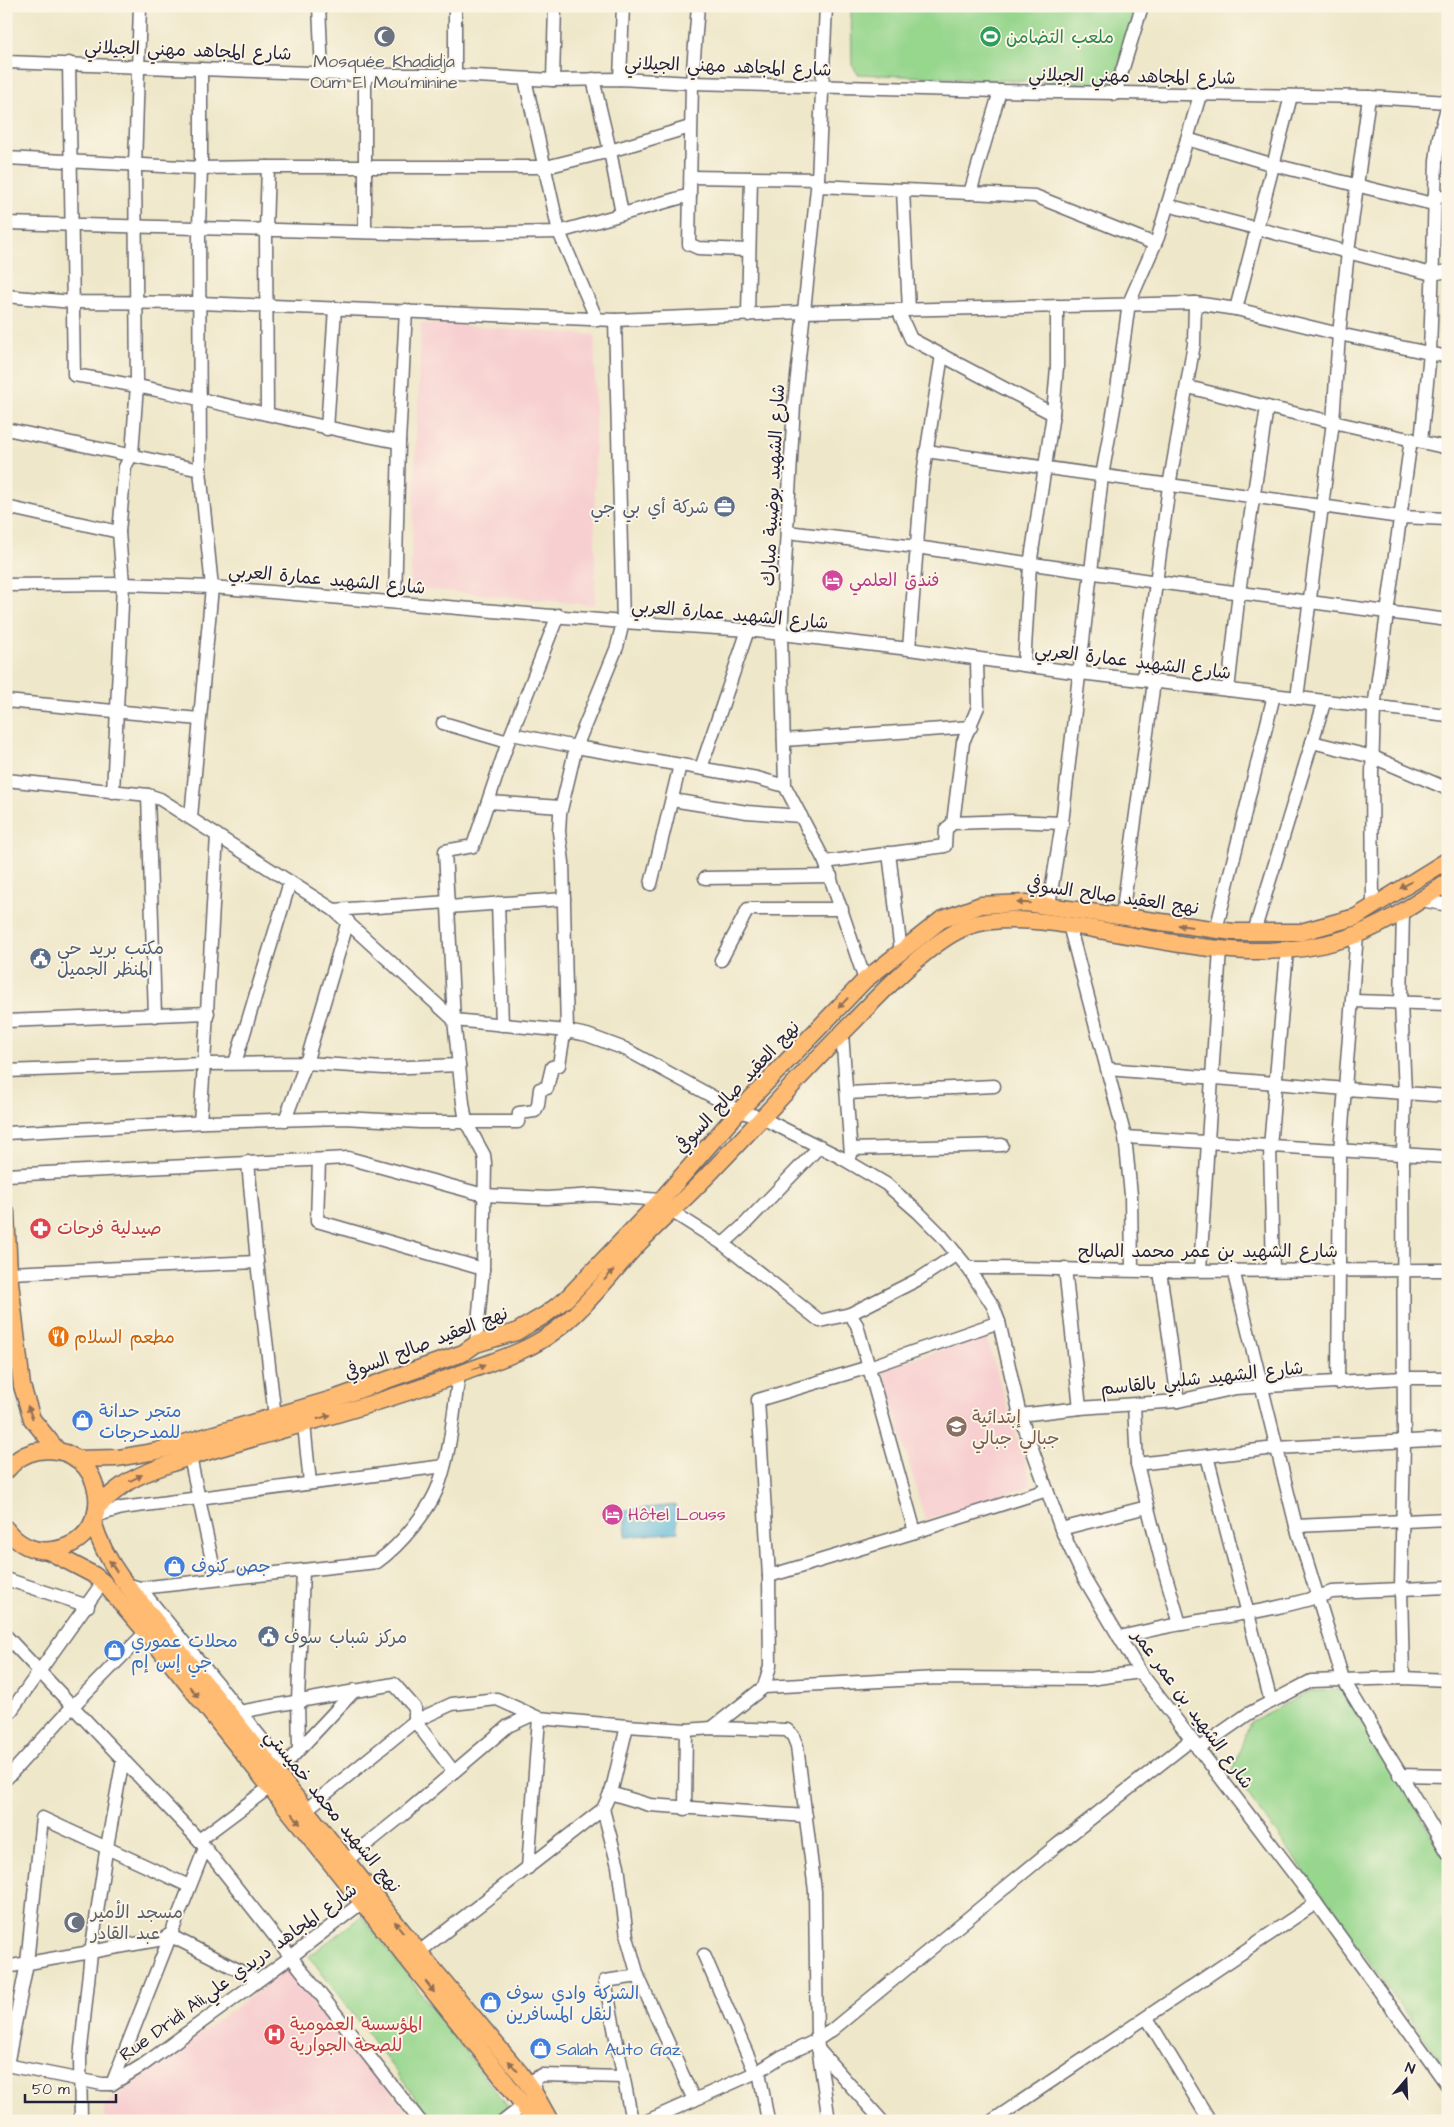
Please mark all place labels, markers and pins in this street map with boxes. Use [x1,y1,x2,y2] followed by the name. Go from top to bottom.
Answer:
[372,24,396,48] mosque icon: Mosquée Khadidja Oum El Mou'minine
[978,25,1002,49] sports icon: ملعب التضامن
[1006,25,1114,50] place label: ملعب التضامن
[310,49,458,95] place label: Mosquée Khadidja Oum El Mou'minine
[590,495,709,523] place label: شركة أي بي جي
[713,495,737,519] office icon: شركة أي بي جي
[821,568,845,592] hotel icon: فندق العلمي
[849,568,939,596] place label: فندق العلمي
[57,936,164,982] place label: مكتب بريد حي المنظر الجميل
[29,946,53,970] public building icon: مكتب بريد حي المنظر الجميل
[29,1216,53,1240] pharmacy icon: صيدلية فرحات
[57,1216,162,1241] place label: صيدلية فرحات
[46,1325,70,1349] restaurant icon: مطعم السلام
[74,1325,175,1351] place label: مطعم السلام
[99,1399,182,1445] place label: متجر حدانة للمدحرجات
[972,1405,1060,1454] place label: إبتدائية جبالي جبالي
[71,1409,95,1433] shop icon: متجر حدانة للمدحرجات
[944,1415,968,1439] school or university icon: إبتدائية جبالي جبالي
[600,1502,624,1526] hotel icon: Hôtel Louss
[628,1502,726,1527] place label: Hôtel Louss
[163,1554,187,1578] shop icon: جص كنوف
[191,1554,271,1579] place label: جص كنوف
[256,1625,280,1649] public building icon: مركز شباب سوف
[284,1625,407,1650] place label: مركز شباب سوف
[131,1629,238,1678] place label: محلات عموري جي إس إم
[103,1639,127,1663] shop icon: محلات عموري جي إس إم
[89,1900,183,1946] place label: مسجد الأمير عبد القادر
[63,1910,87,1934] mosque icon: مسجد الأمير عبد القادر
[506,1981,639,2027] place label: الشركة وادي سوف لنقل المسافرين
[478,1991,502,2015] shop icon: الشركة وادي سوف لنقل المسافرين
[290,2012,422,2058] place label: المؤسسة العمومية للصحة الجوارية
[262,2022,286,2046] hospital icon: المؤسسة العمومية للصحة الجوارية
[528,2037,552,2061] shop icon: Salah Auto Gaz
[556,2037,681,2062] place label: Salah Auto Gaz

